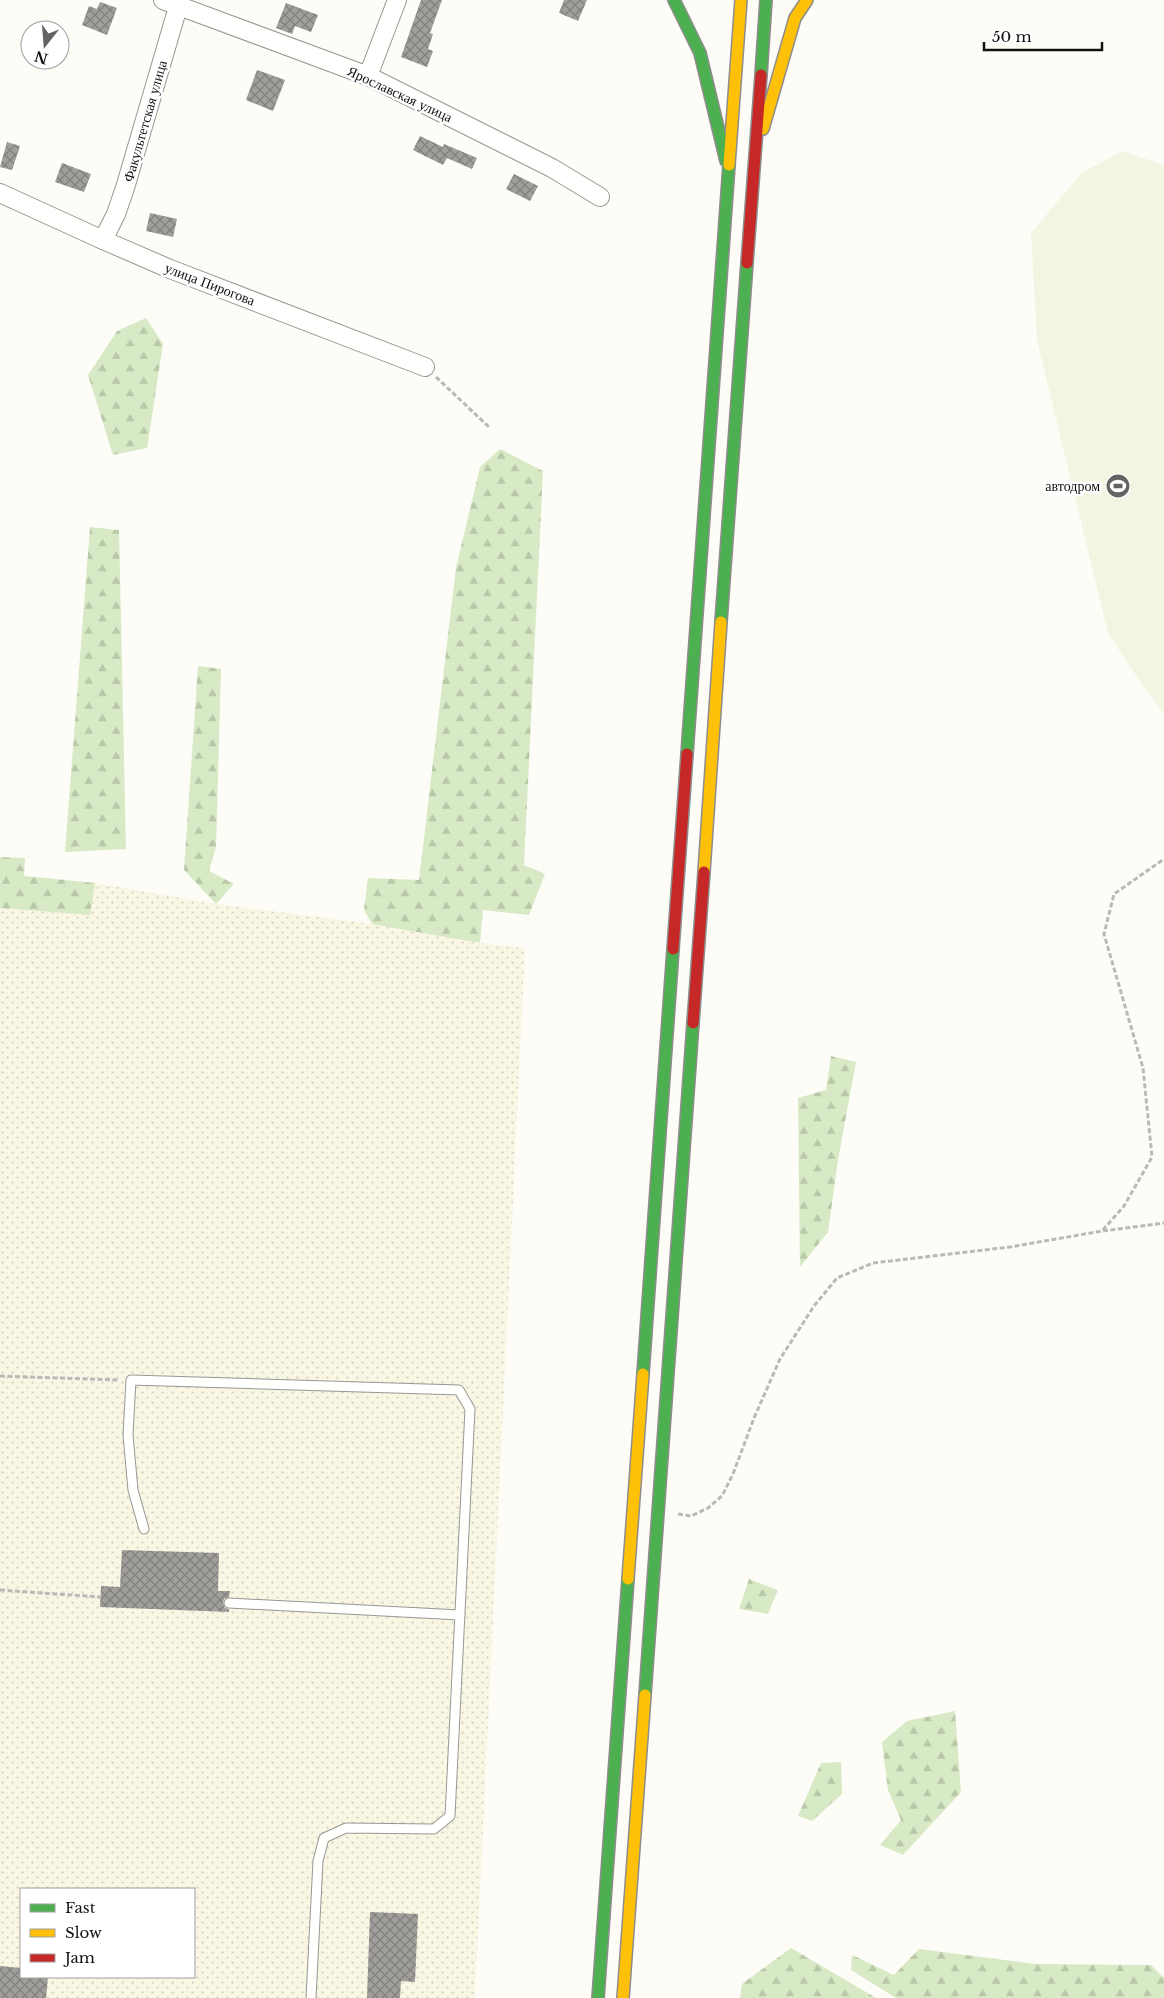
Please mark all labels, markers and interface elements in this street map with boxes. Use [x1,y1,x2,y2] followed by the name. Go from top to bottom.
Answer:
[20,20,70,70] north arrow
[984,20,1102,52] scale bar
[992,27,1032,46] text: 50 m
[32,47,50,68] text: N
[119,57,171,184] street label: Факультетская улица
[345,62,456,127] street label: Ярославская улица
[162,259,258,310] street label: улица Пирогова
[1105,473,1131,499] sports icon: автодром
[1045,477,1100,495] place label: автодром
[20,1888,195,1978] legend
[65,1898,96,1917] text: Fast
[65,1923,102,1942] text: Slow
[63,1948,95,1967] text: Jam

